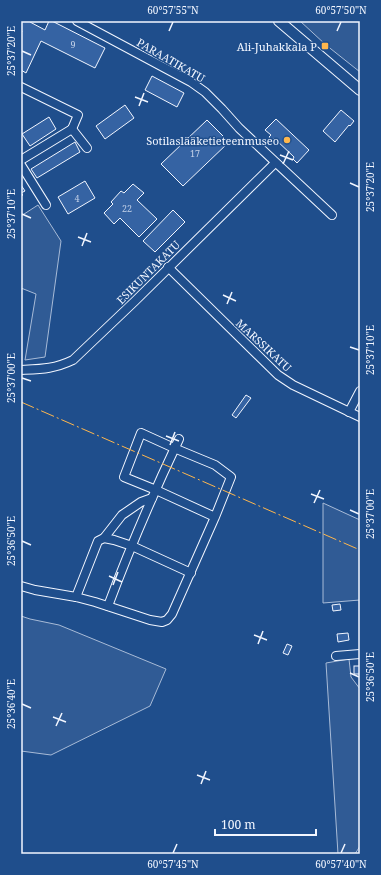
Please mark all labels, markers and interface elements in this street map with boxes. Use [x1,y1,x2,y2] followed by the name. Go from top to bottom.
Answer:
[147,3,199,17] text: 60°57'55"N
[315,3,367,17] text: 60°57'50"N
[4,26,18,76] text: 25°37'20"E
[134,34,208,86] street label: PARAATIKATU
[70,38,76,51] house number: 9
[237,39,317,54] place label: Ali-Juhakkala P
[320,41,330,51] marker: Ali-Juhakkala P
[146,133,279,148] place label: Sotilaslääketieteenmuseo
[282,135,292,145] marker: Sotilaslääketieteenmuseo
[190,147,200,160] house number: 17
[363,162,377,212] text: 25°37'20"E
[4,189,18,239] text: 25°37'10"E
[74,192,80,205] house number: 4
[122,202,132,215] house number: 22
[113,237,183,307] street label: ESIKUNTAKATU
[233,315,295,375] street label: MARSSIKATU
[363,325,377,375] text: 25°37'10"E
[4,353,18,403] text: 25°37'00"E
[363,489,377,539] text: 25°37'00"E
[4,516,18,566] text: 25°36'50"E
[363,652,377,702] text: 25°36'50"E
[4,679,18,729] text: 25°36'40"E
[215,811,316,837] scale bar
[221,816,256,833] text: 100 m
[147,857,199,871] text: 60°57'45"N
[315,857,367,871] text: 60°57'40"N

